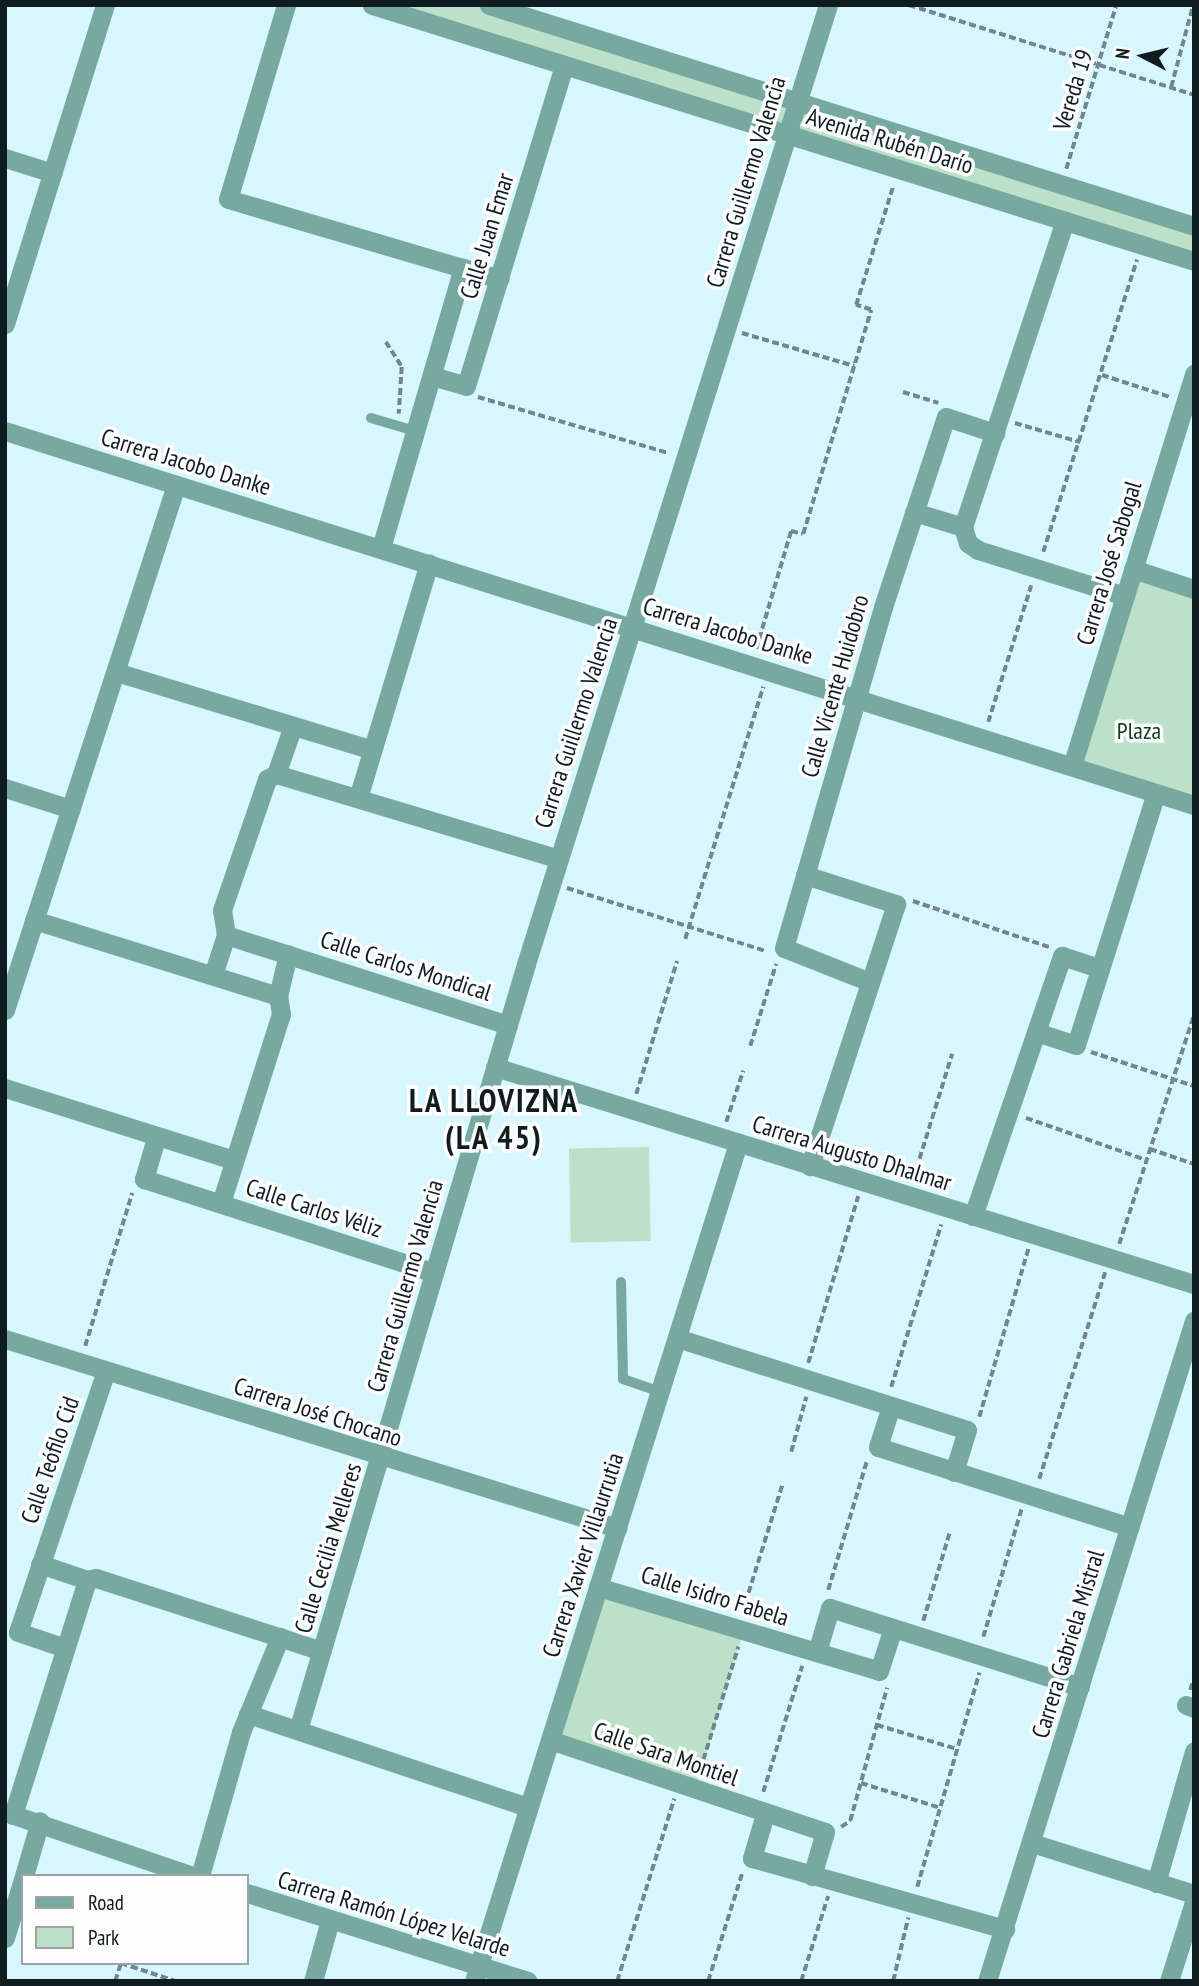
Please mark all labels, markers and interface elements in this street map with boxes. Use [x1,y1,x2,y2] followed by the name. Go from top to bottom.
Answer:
[1108,21,1178,91] north arrow
[1047,46,1099,134] street label: Vereda 19
[1110,47,1135,60] text: N
[700,73,792,291] street label: Carrera Guillermo Valencia
[803,102,977,180] street label: Avenida Rubén Darío
[454,170,520,302] street label: Calle Juan Emar
[98,422,274,502] street label: Carrera Jacobo Danke
[1070,477,1148,649] street label: Carrera José Sabogal
[640,591,816,671] street label: Carrera Jacobo Danke
[795,591,875,781] street label: Calle Vicente Huidobro
[528,614,624,832] street label: Carrera Guillermo Valencia
[1117,717,1161,745] park label: Plaza
[317,925,495,1007] street label: Calle Carlos Mondical
[410,1082,578,1157] district label: LA LLOVIZNA (LA 45)
[749,1109,955,1197] street label: Carrera Augusto Dhalmar
[242,1172,386,1244] street label: Calle Carlos Véliz
[361,1176,449,1396] street label: Carrera Guillermo Valencia
[230,1371,406,1453] street label: Carrera José Chocano
[15,1392,85,1528] street label: Calle Teófilo Cid
[536,1449,630,1661] street label: Carrera Xavier Villaurrutia
[288,1459,368,1637] street label: Calle Cecilia Melleres
[1026,1546,1110,1742] street label: Carrera Gabriela Mistral
[638,1560,792,1632] street label: Calle Isidro Fabela
[590,1716,742,1792] street label: Calle Sara Montiel
[274,1865,514,1963] street label: Carrera Ramón López Velarde
[21,1874,248,1965] legend
[88,1889,124,1916] text: Road
[88,1924,119,1951] text: Park

